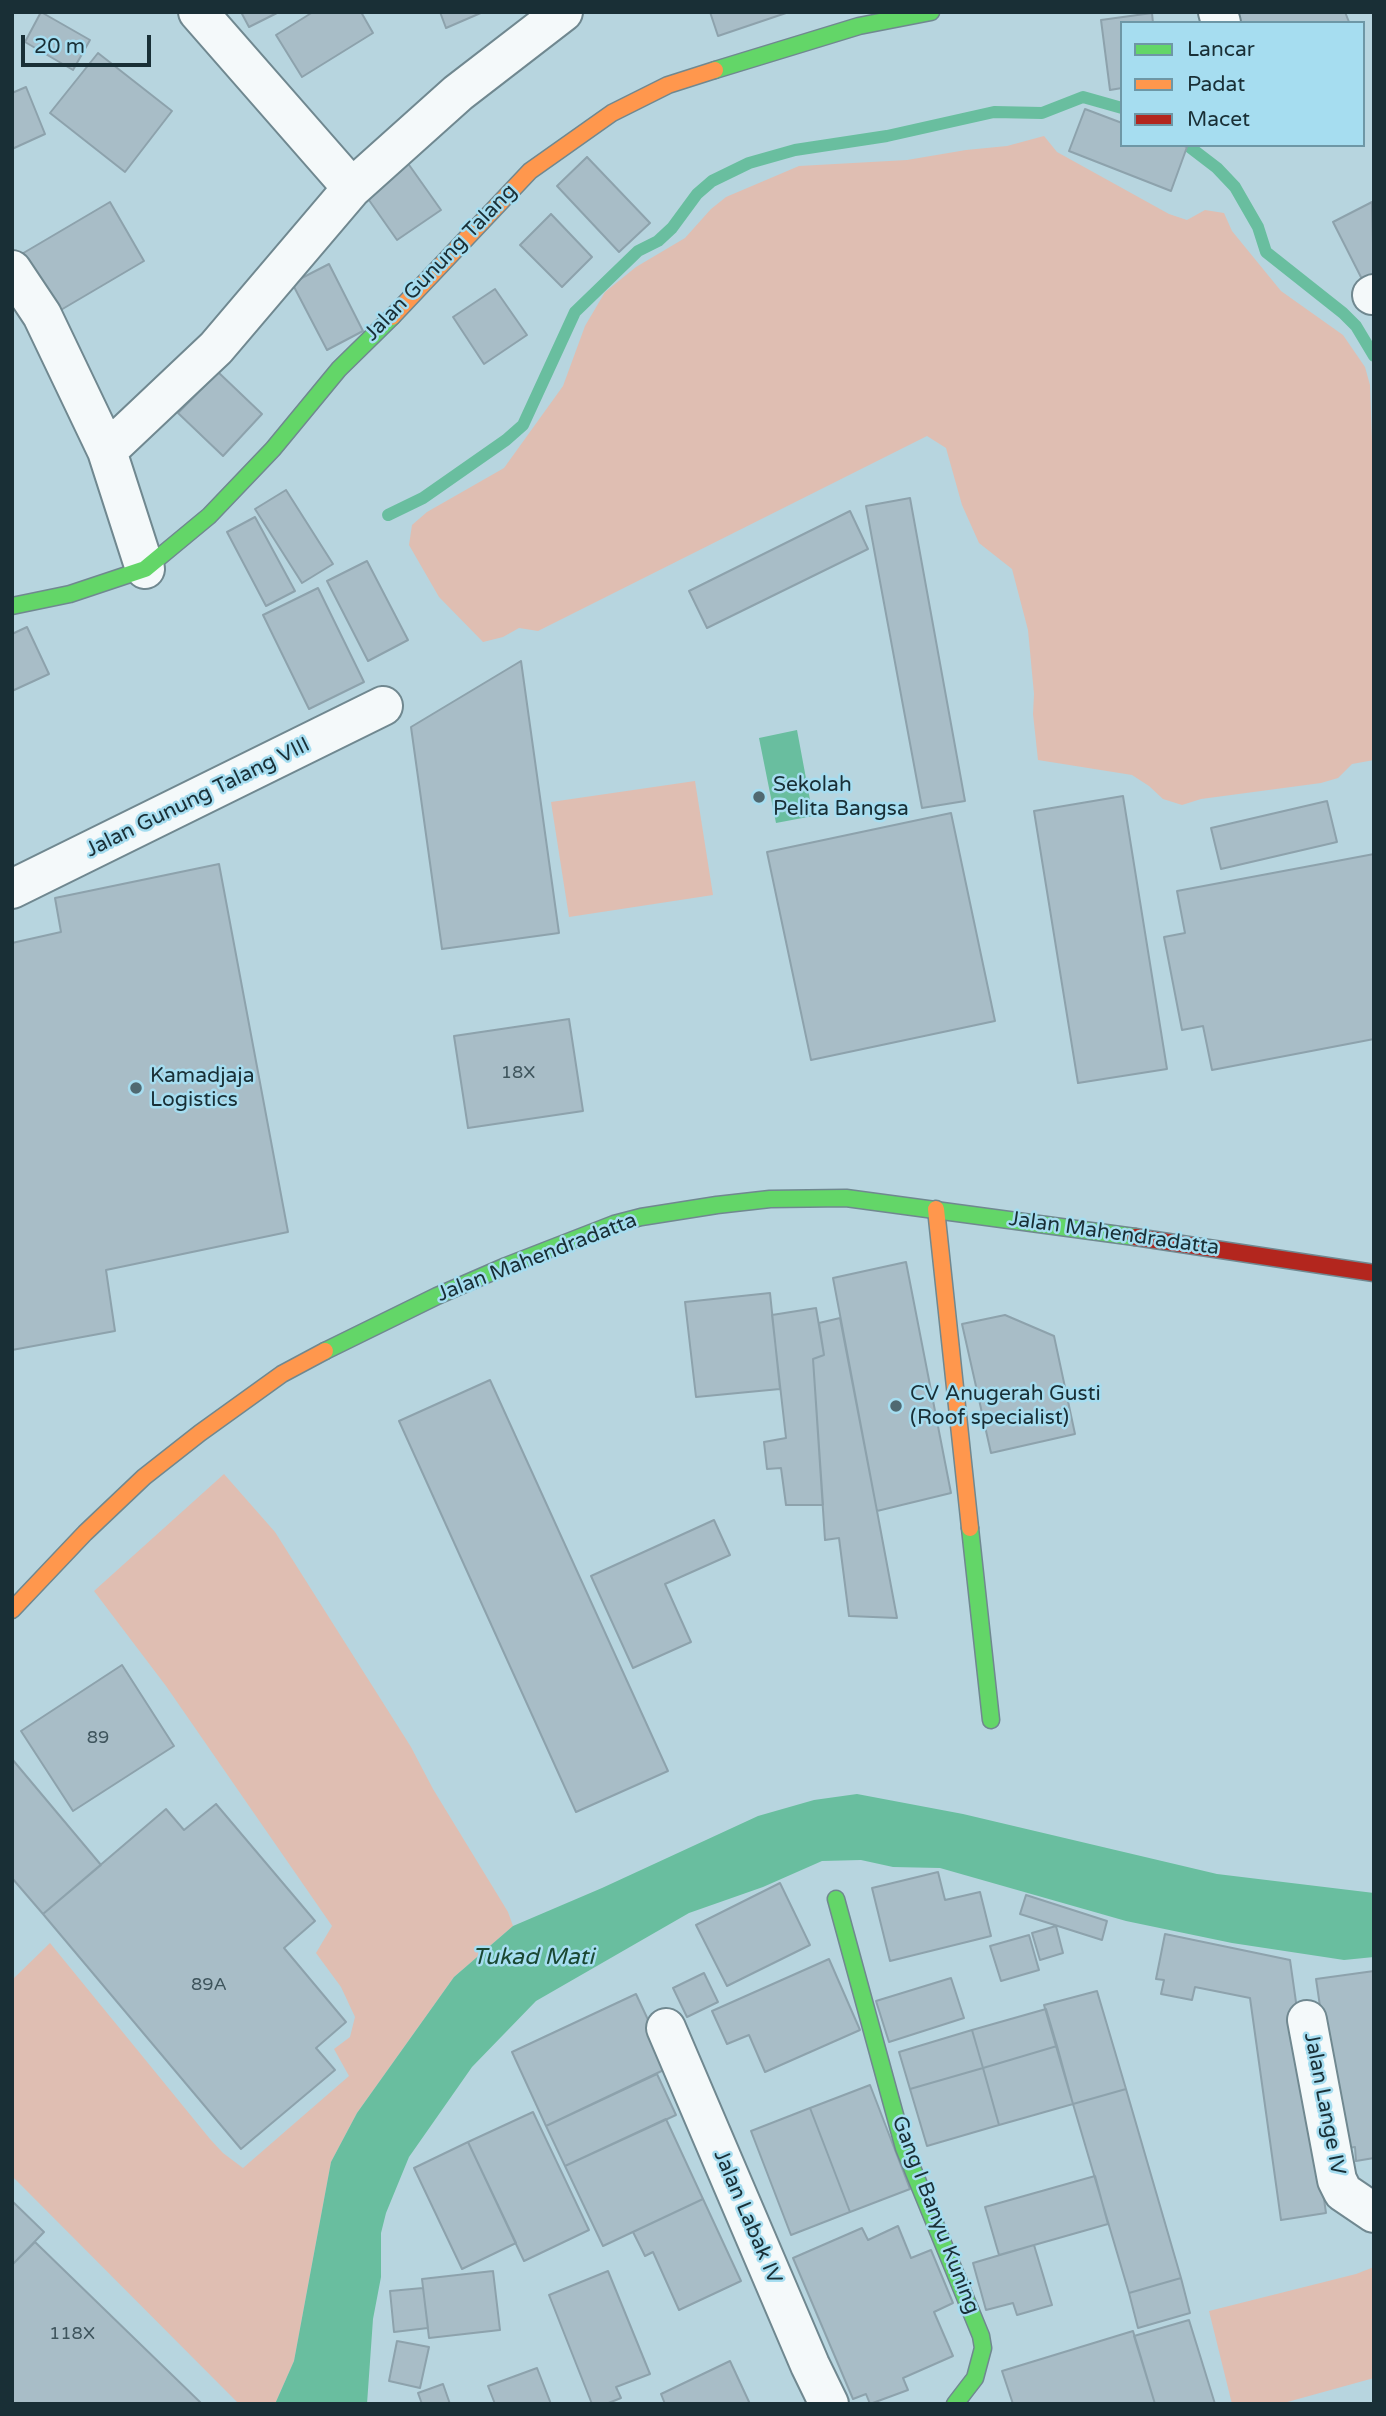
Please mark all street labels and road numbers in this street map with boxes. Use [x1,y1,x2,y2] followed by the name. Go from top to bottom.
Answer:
[360,179,522,347] street label: Jalan Gunung Talang
[82,733,314,863] street label: Jalan Gunung Talang VIII
[1007,1207,1221,1261] street label: Jalan Mahendradatta
[433,1208,641,1308] street label: Jalan Mahendradatta
[1298,2031,1350,2177] street label: Jalan Lange IV
[886,2112,984,2318] street label: Gang I Banyu Kuning
[707,2146,787,2288] street label: Jalan Labak IV

